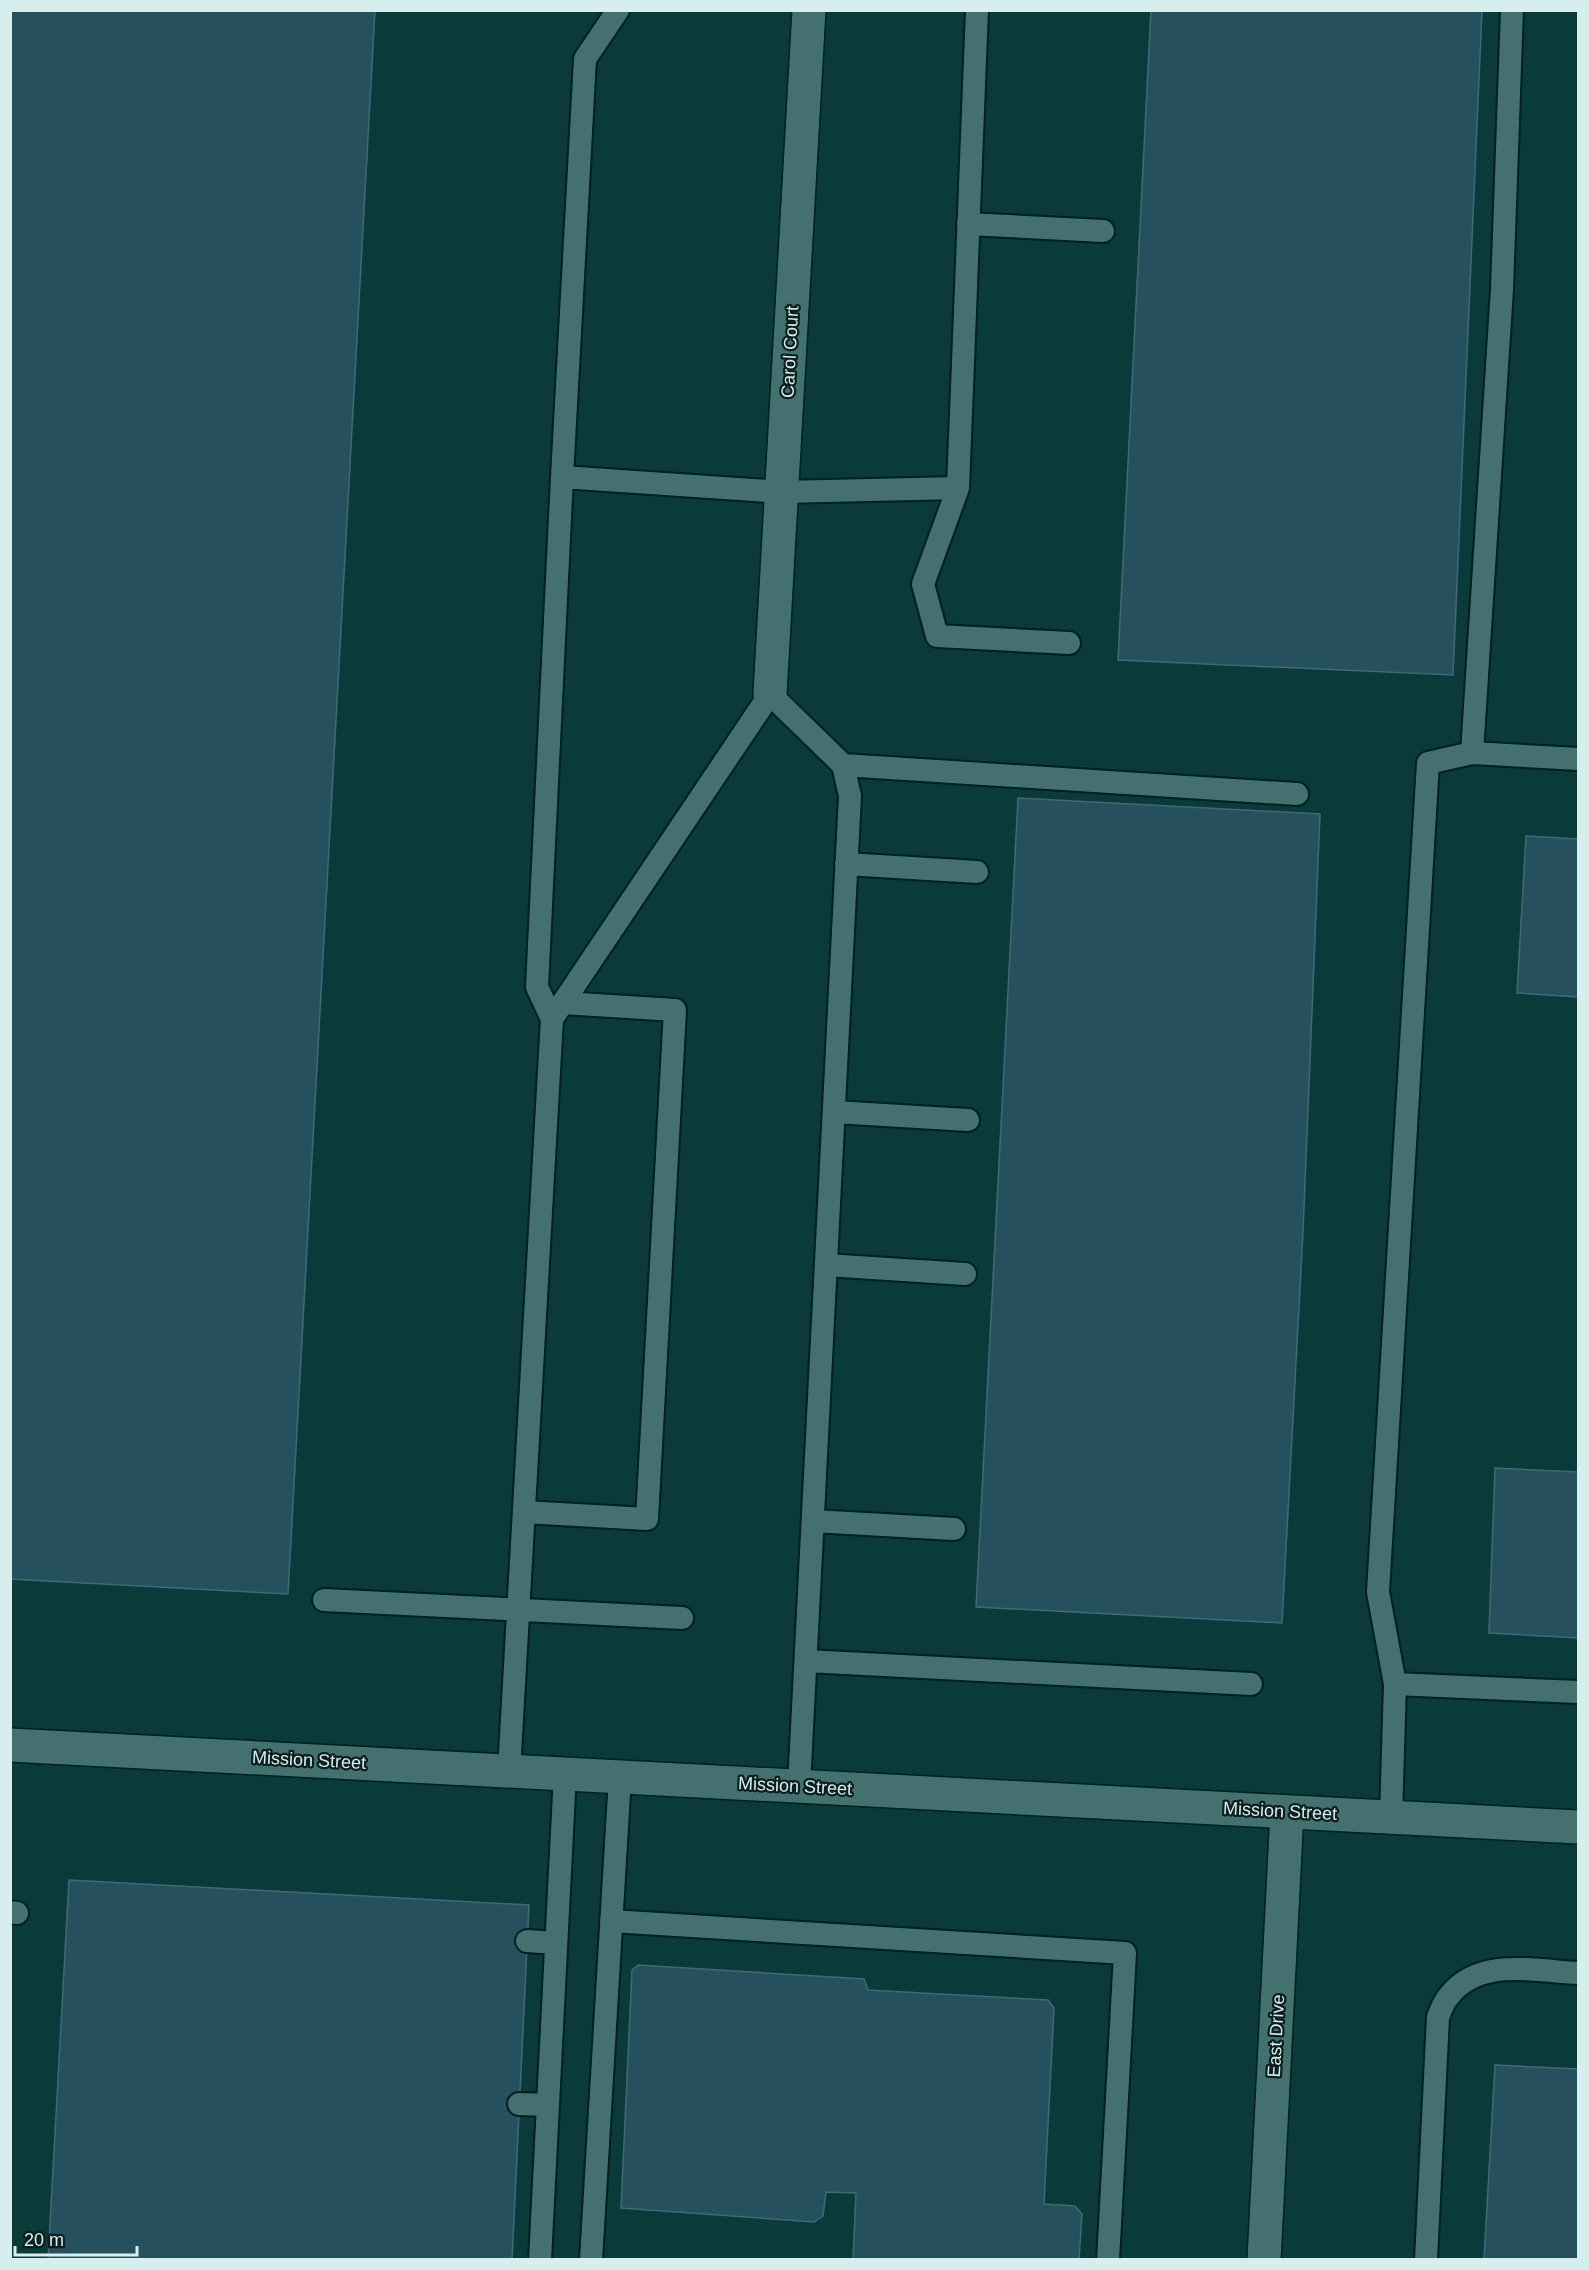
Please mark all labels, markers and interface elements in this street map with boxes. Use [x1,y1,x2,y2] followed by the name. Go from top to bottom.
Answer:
[778,306,802,398] street label: Carol Court
[252,1747,366,1773] street label: Mission Street
[738,1773,852,1799] street label: Mission Street
[1223,1798,1337,1824] street label: Mission Street
[1264,1994,1288,2078] street label: East Drive
[15,2219,136,2257] scale bar
[24,2230,64,2250] text: 20 m

